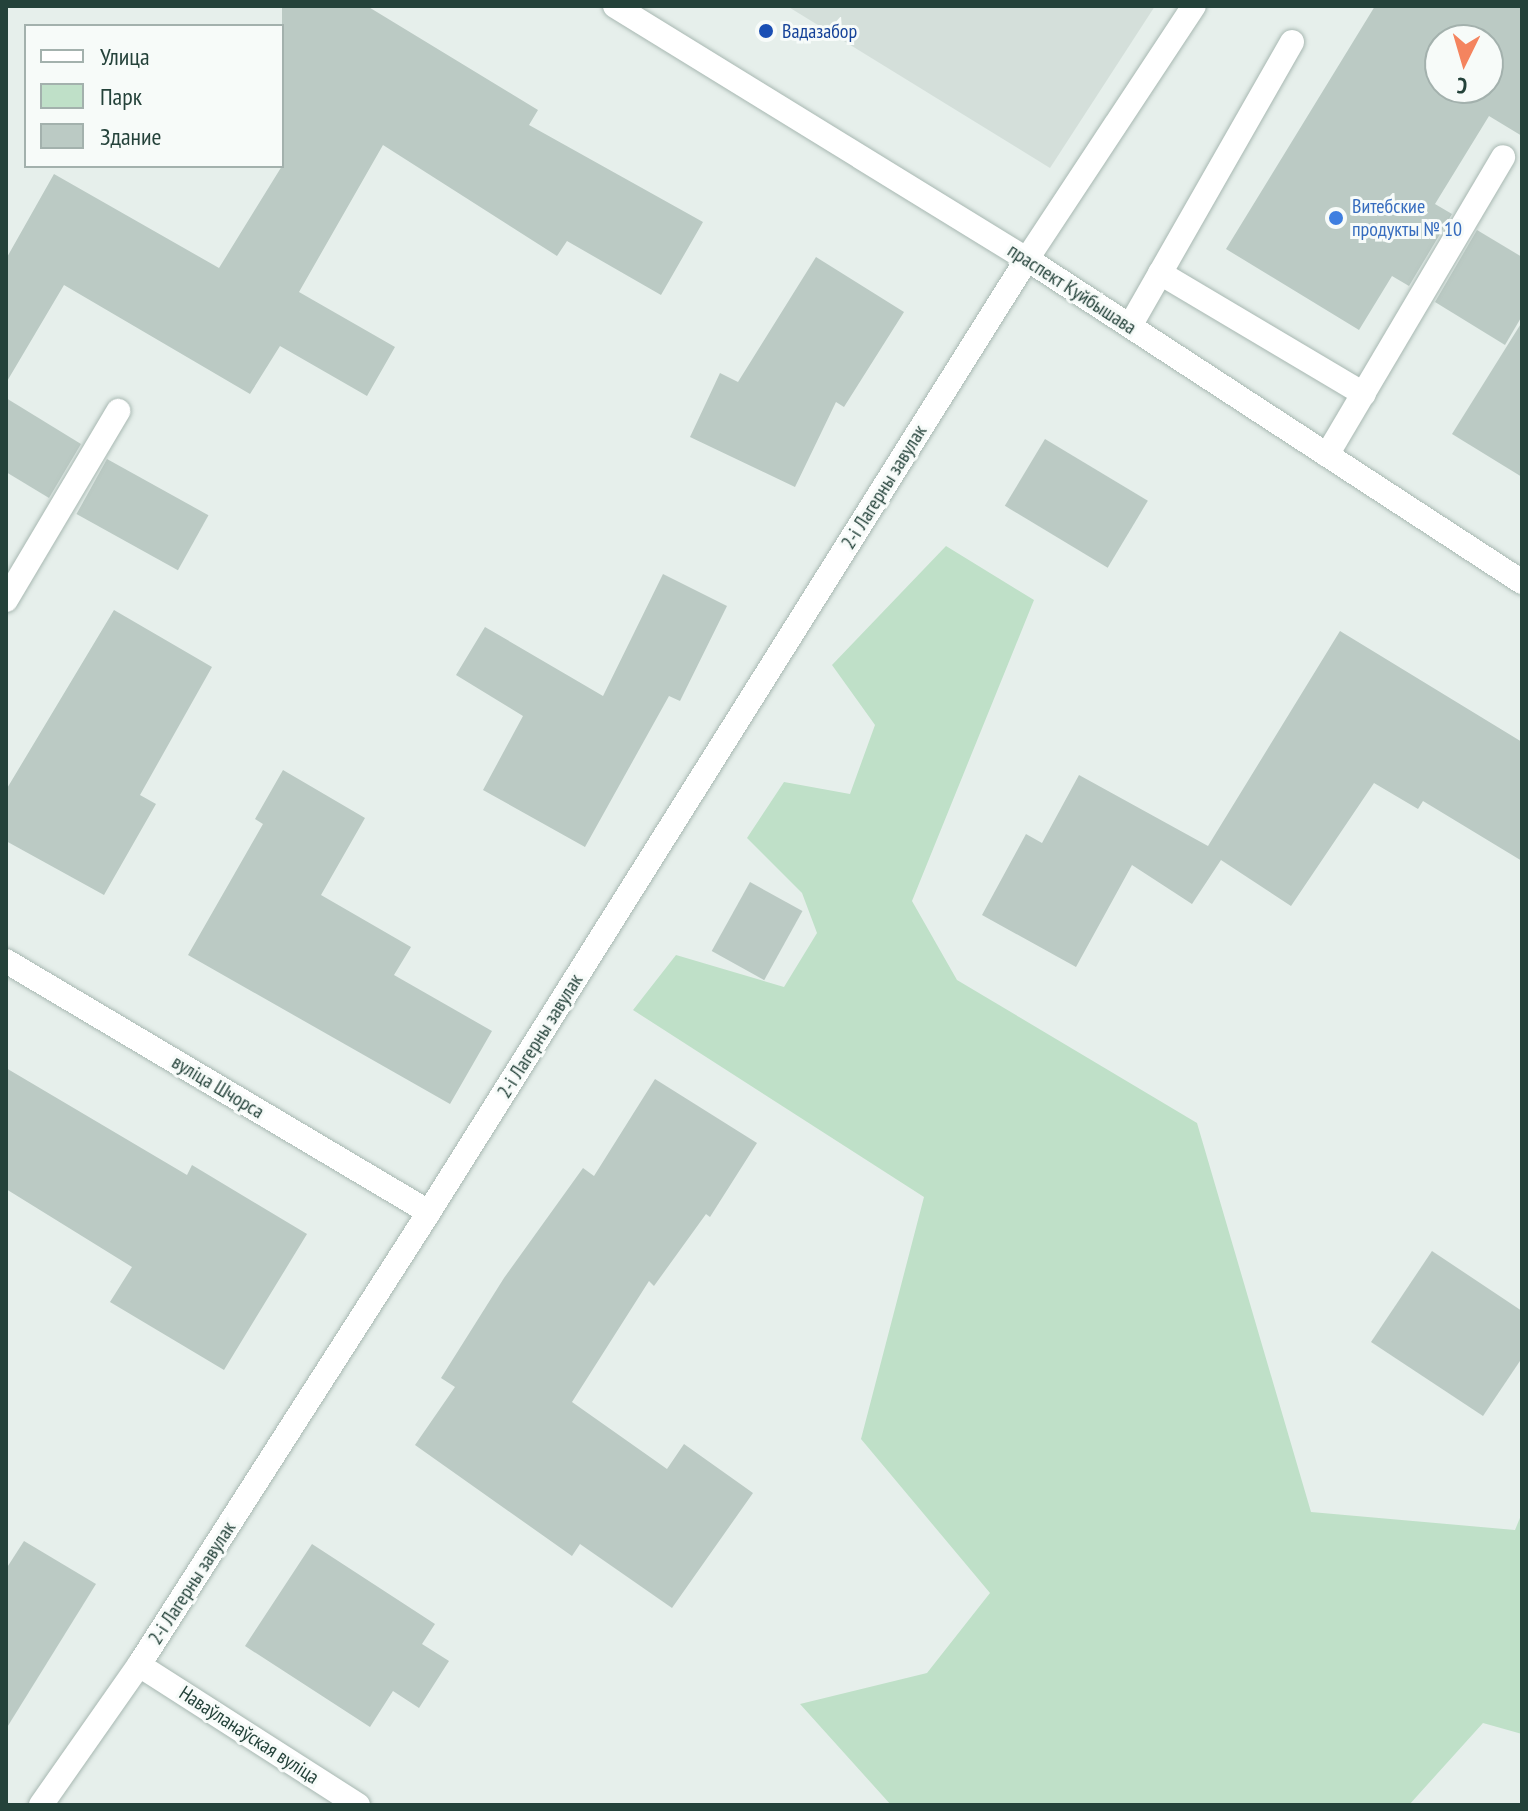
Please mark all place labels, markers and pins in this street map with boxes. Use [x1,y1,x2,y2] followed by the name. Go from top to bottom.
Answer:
[782,19,857,43] place label: Вадазабор
[757,22,775,40] marker: Вадазабор
[1352,194,1462,241] place label: Витебские продукты № 10
[1327,209,1345,227] marker: Витебские продукты № 10

